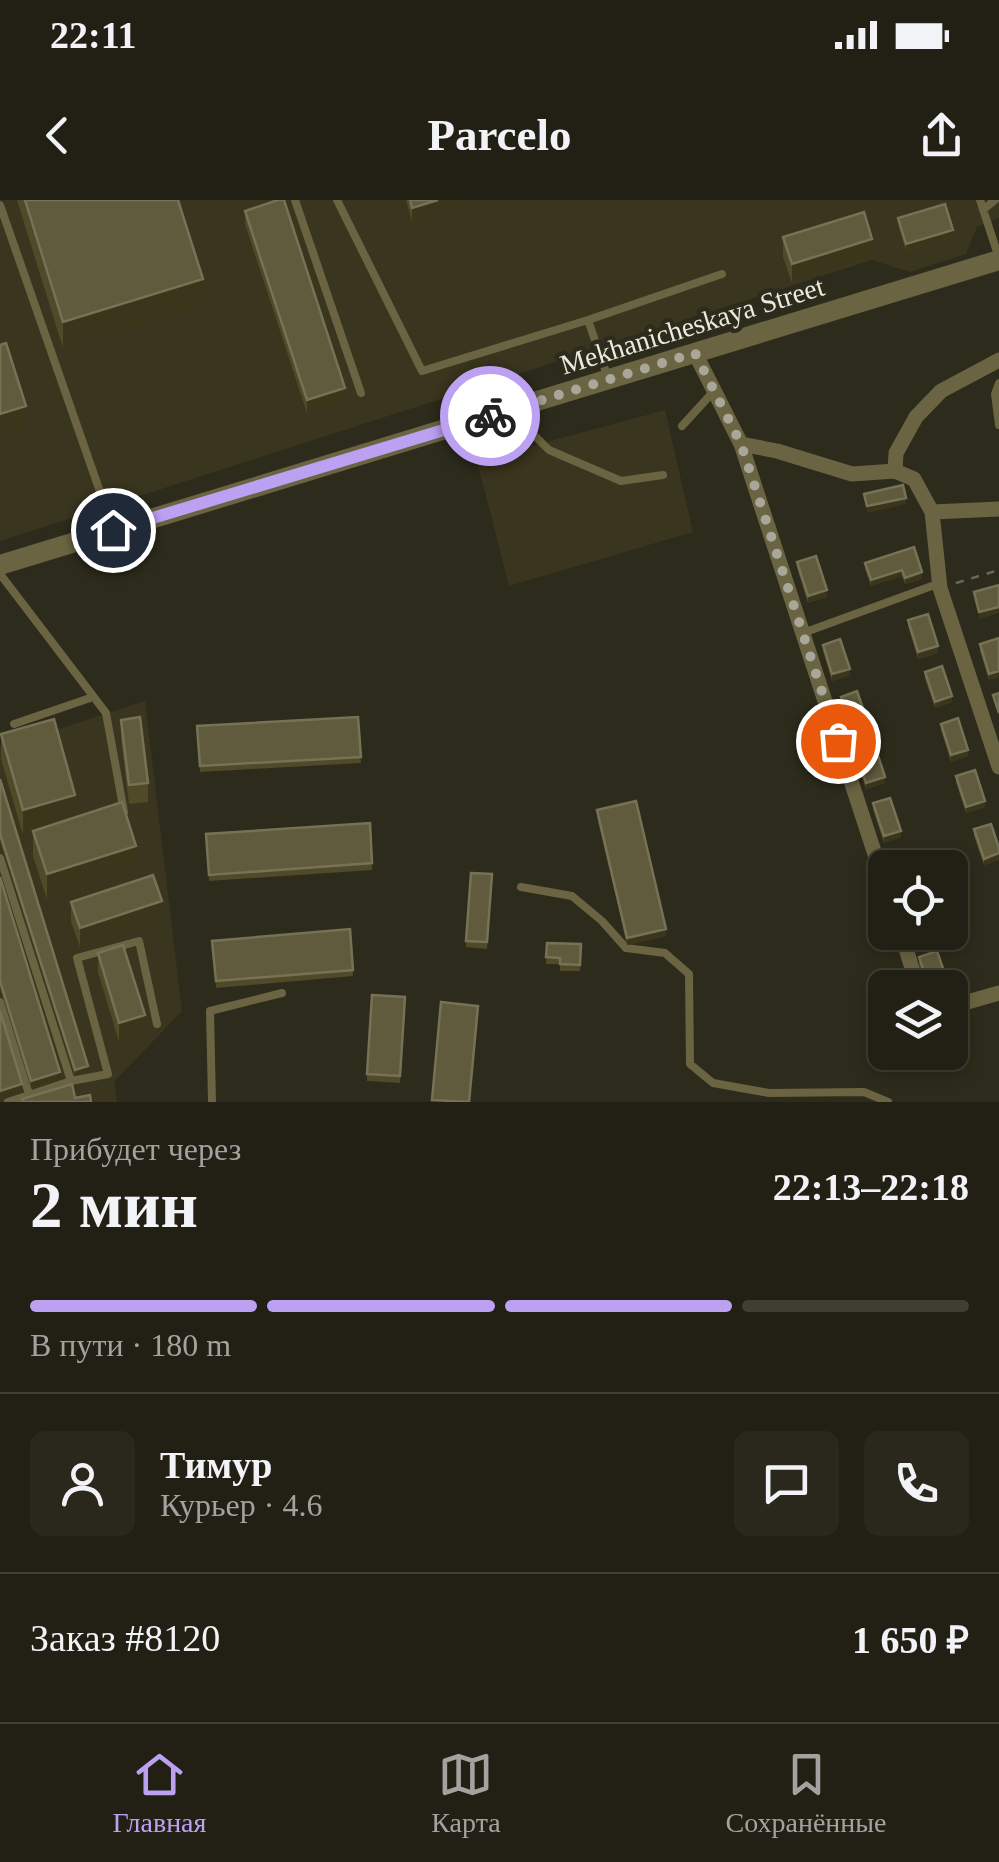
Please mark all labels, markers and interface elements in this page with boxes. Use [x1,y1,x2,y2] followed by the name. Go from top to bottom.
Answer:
[50,14,137,56] text: 22:11
[30,108,85,163] icon: back
[914,108,969,163] icon: share
[427,110,572,160] text: Parcelo
[556,270,828,380] street label: Mekhanicheskaya Street
[440,366,540,466] courier
[463,389,518,444] icon: bike
[71,488,156,573] pin
[86,503,141,558] icon: home
[796,699,881,784] pin
[811,714,866,769] icon: bag
[868,850,968,1070] map controls
[868,850,968,950] button: locate
[868,970,968,1070] button: layers
[30,1131,241,1167] text: Прибудет через
[773,1166,969,1208] text: 22:13–22:18
[30,1169,198,1241] text: 2 мин
[30,1327,231,1363] text: В пути · 180 m
[30,1431,135,1536] button: person
[734,1431,839,1536] button: chat
[864,1431,969,1536] button: phone
[160,1444,272,1486] text: Тимур
[160,1487,322,1523] text: Курьер · 4.6
[30,1617,220,1659] text: Заказ #8120
[852,1619,969,1661] text: 1 650 ₽
[112,1747,206,1839] tab: Главная
[431,1747,501,1839] tab: Карта
[726,1747,887,1839] tab: Сохранённые

